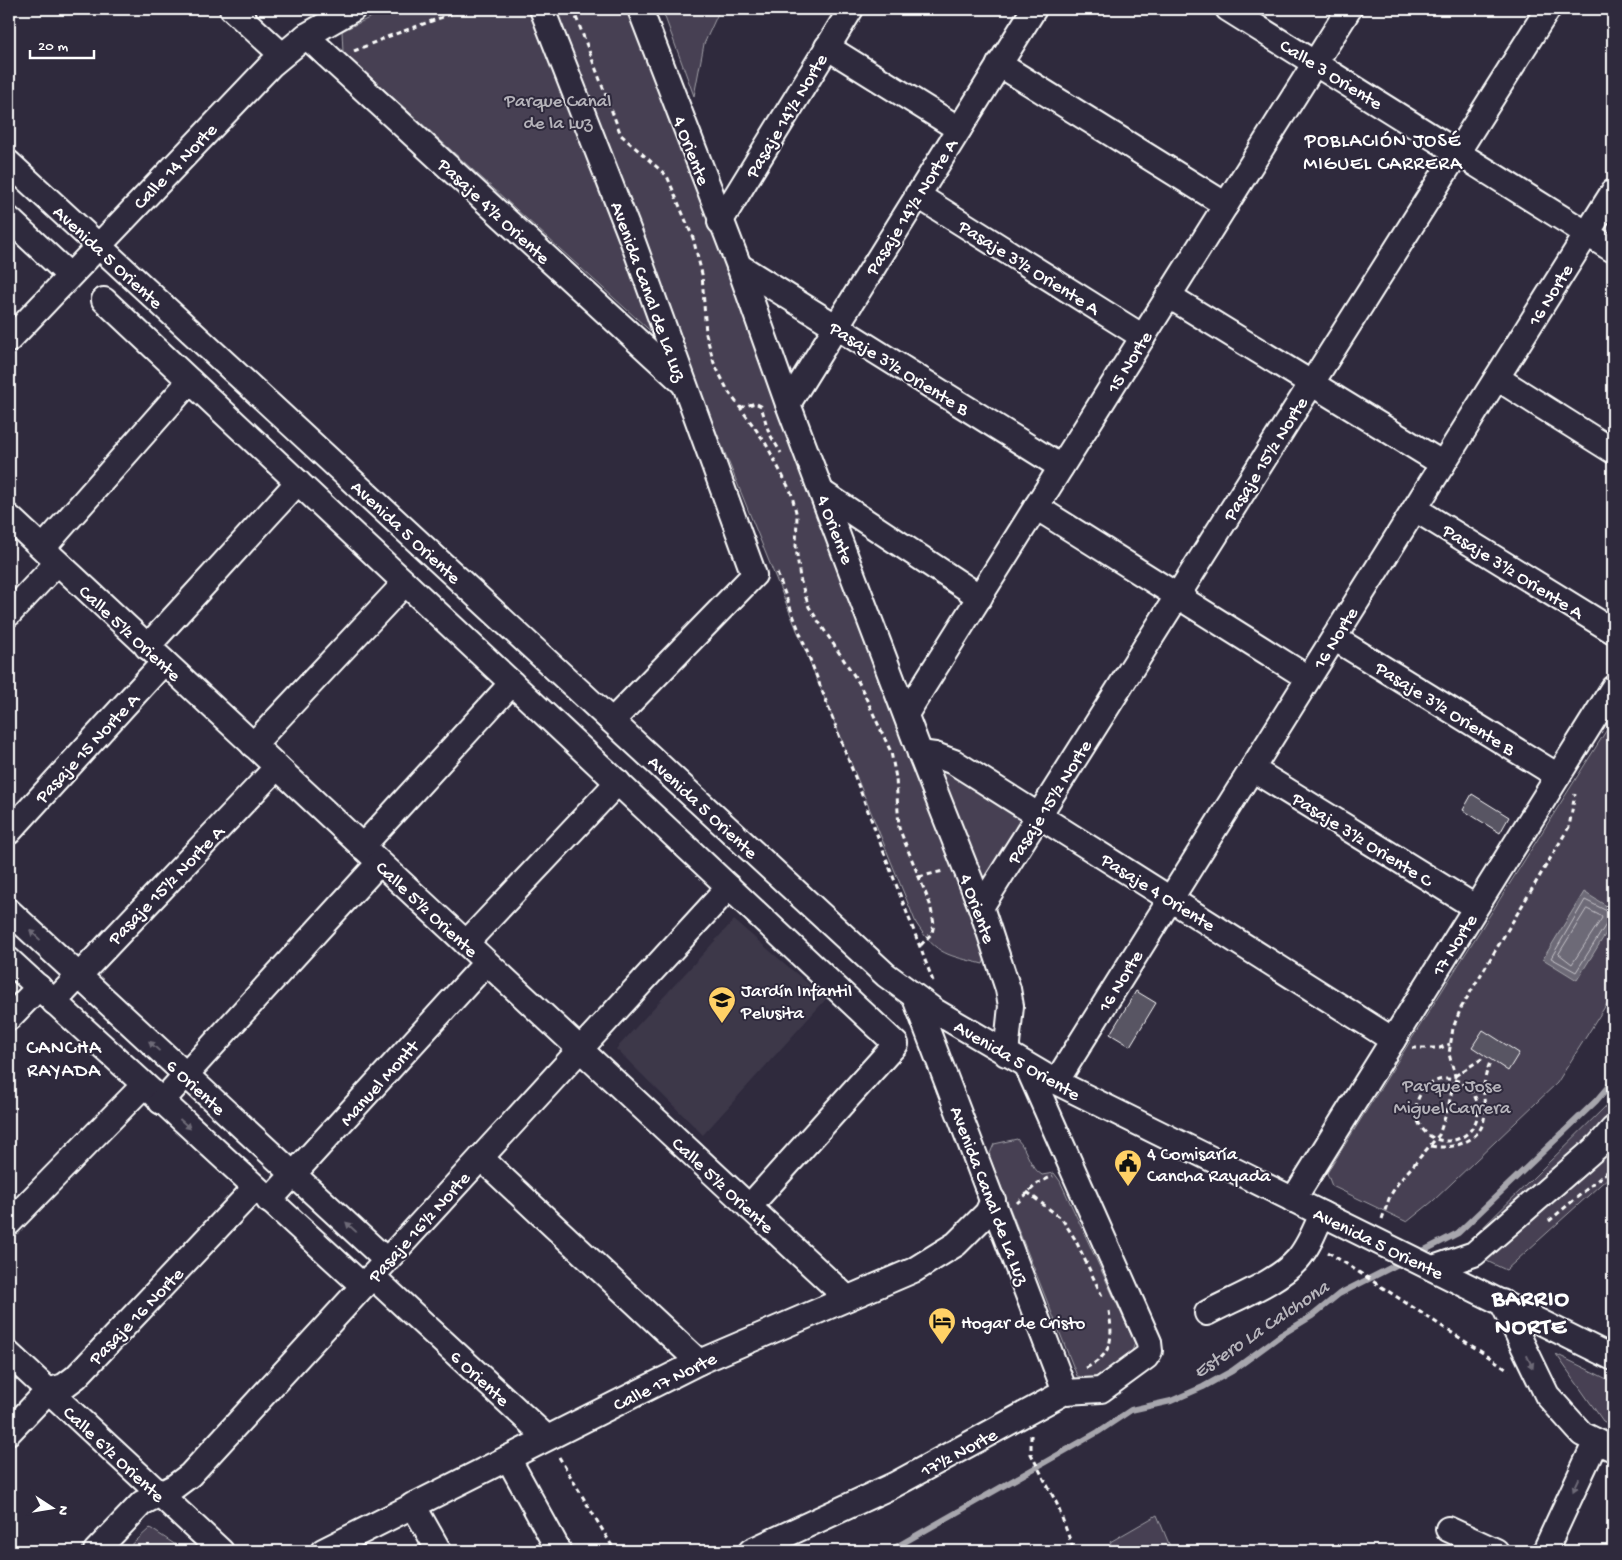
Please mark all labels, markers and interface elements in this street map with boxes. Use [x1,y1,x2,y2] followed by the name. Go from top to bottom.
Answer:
[30,28,94,60] scale bar
[1275,35,1386,117] street label: Calle 3 Oriente
[38,38,68,56] text: 20 m
[741,50,834,184] street label: Pasaje 14½ Norte
[504,91,611,136] park label: Parque Canal de la Luz
[666,113,713,189] street label: 4 Oriente
[130,119,224,215] street label: Calle 14 Norte
[1303,130,1463,177] district label: POBLACIÓN JOSÉ MIGUEL CARRERA
[861,134,965,281] street label: Pasaje 14½ Norte A
[431,154,554,271] street label: Pasaje 4½ Oriente
[603,199,690,386] street label: Avenida Canal de La Luz
[47,202,166,315] street label: Avenida 5 Oriente
[952,216,1105,323] street label: Pasaje 3½ Oriente A
[1524,261,1580,332] street label: 16 Norte
[823,317,973,423] street label: Pasaje 3½ Oriente B
[1102,327,1159,399] street label: 15 Norte
[1219,393,1314,527] street label: Pasaje 15½ Norte
[345,477,464,590] street label: Avenida 5 Oriente
[810,492,857,568] street label: 4 Oriente
[1436,520,1589,627] street label: Pasaje 3½ Oriente A
[73,581,185,688] street label: Calle 5½ Oriente
[1309,604,1365,675] street label: 16 Norte
[1369,657,1519,763] street label: Pasaje 3½ Oriente B
[31,688,147,810] street label: Pasaje 15 Norte A
[1003,736,1098,870] street label: Pasaje 15½ Norte
[642,752,761,865] street label: Avenida 5 Oriente
[1286,788,1437,894] street label: Pasaje 3½ Oriente C
[104,820,232,952] street label: Pasaje 15½ Norte A
[1095,849,1219,938] street label: Pasaje 4 Oriente
[370,857,482,964] street label: Calle 5½ Oriente
[953,871,999,947] street label: 4 Oriente
[1428,911,1484,982] street label: 17 Norte
[29,929,41,941] one-way arrow
[1094,947,1150,1018] street label: 16 Norte
[740,981,852,1026] place label: Jardín Infantil Pelusita
[707,985,737,1024] school or university icon: Jardín Infantil Pelusita
[949,1017,1084,1108] street label: Avenida 5 Oriente
[336,1035,427,1132] street label: Manuel Montt
[26,1038,102,1084] district label: CANCHA RAYADA
[148,1040,160,1052] one-way arrow
[160,1055,229,1122] street label: 6 Oriente
[1394,1076,1512,1121] park label: Parque Jose Miguel Carrera
[943,1104,1033,1289] street label: Avenida Canal de La Luz
[179,1118,191,1130] one-way arrow
[666,1133,778,1240] street label: Calle 5½ Oriente
[1147,1144,1272,1189] place label: 4 Comisaría Cancha Rayada
[1113,1148,1143,1187] public building icon: 4 Comisaría Cancha Rayada
[364,1168,477,1289] street label: Pasaje 16½ Norte
[1309,1204,1446,1287] street label: Avenida 5 Oriente
[345,1221,357,1233] one-way arrow
[85,1264,190,1372] street label: Pasaje 16 Norte
[1190,1276,1336,1385] water label: Estero La Calchona
[1491,1286,1570,1343] district label: BARRIO NORTE
[927,1306,957,1345] hotel icon: Hogar de Cristo
[961,1313,1086,1336] place label: Hogar de Cristo
[444,1346,513,1413] street label: 6 Oriente
[610,1348,721,1418] street label: Calle 17 Norte
[1526,1355,1534,1369] one-way arrow
[57,1402,169,1509] street label: Calle 6½ Oriente
[916,1424,1002,1484] street label: 17½ Norte
[1572,1478,1580,1492] one-way arrow
[28,1482,78,1532] north arrow
[53,1504,72,1516] text: N

